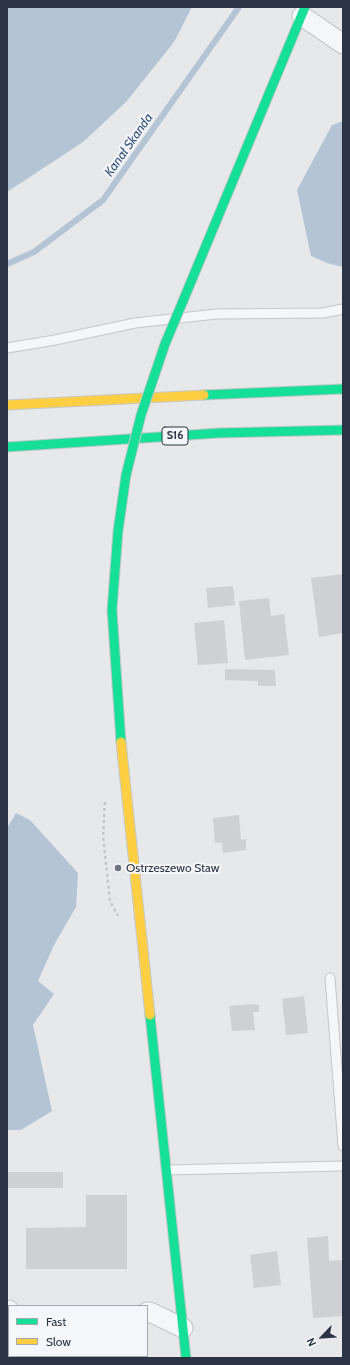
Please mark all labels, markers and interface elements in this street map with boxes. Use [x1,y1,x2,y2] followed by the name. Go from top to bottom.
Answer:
[102,110,156,180] water label: Kanał Skanda
[162,427,188,445] road number: S16
[126,861,219,875] place label: Ostrzeszewo Staw
[113,863,123,873] marker: Ostrzeszewo Staw
[8,1305,148,1357] legend
[46,1314,66,1329] text: Fast
[302,1317,342,1357] north arrow
[46,1334,71,1349] text: Slow
[303,1336,319,1349] text: N

